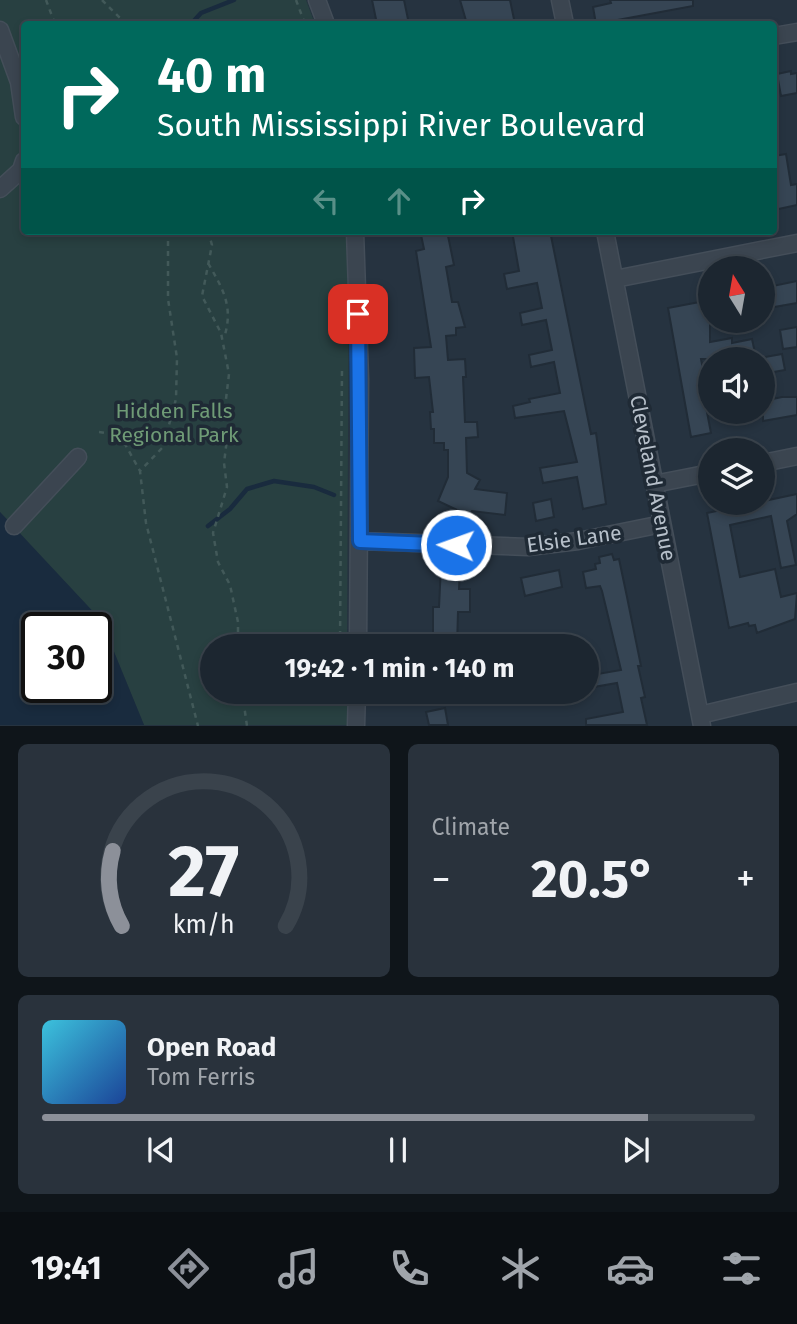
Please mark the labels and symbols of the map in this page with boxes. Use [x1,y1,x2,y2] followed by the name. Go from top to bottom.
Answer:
[698,256,775,332] north arrow
[328,284,388,344] pin
[624,393,682,563] street label: Cleveland Avenue
[109,398,239,448] park label: Hidden Falls Regional Park
[419,508,493,582] position arrow
[525,519,623,559] street label: Elsie Lane
[21,612,112,703] speed limit sign: 30

